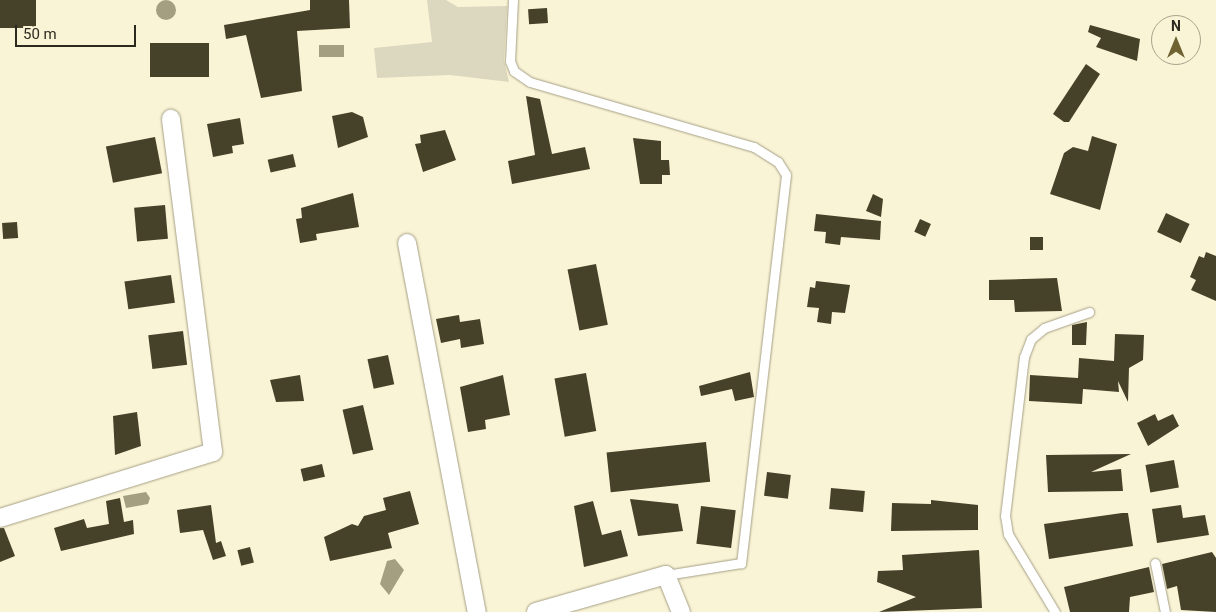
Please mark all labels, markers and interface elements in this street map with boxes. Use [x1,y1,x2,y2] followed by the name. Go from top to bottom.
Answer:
[18,15,139,47] scale bar
[1151,15,1201,65] north arrow
[1171,18,1181,34] text: N
[23,25,57,43] text: 50 m

